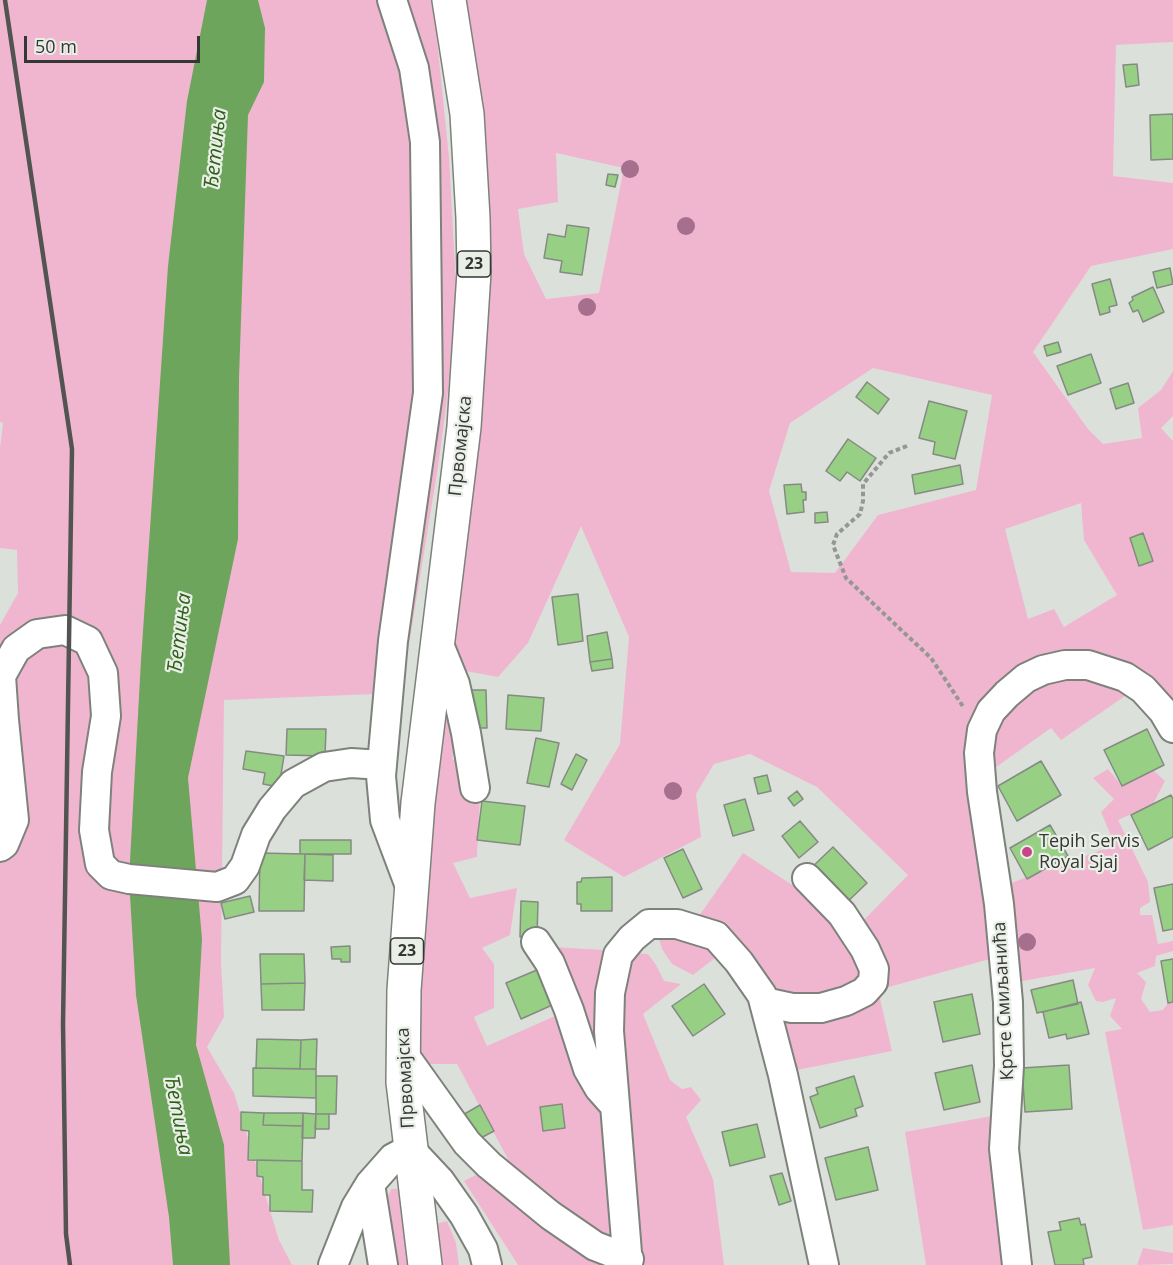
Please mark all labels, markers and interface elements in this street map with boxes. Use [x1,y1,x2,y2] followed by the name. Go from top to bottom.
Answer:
[27,24,202,62] scale bar
[35,34,77,58] text: 50 m
[200,108,232,190] water label: Ђетиња
[458,251,490,277] road number: 23
[445,395,477,497] street label: Првомајска
[163,592,197,674] water label: Ђетиња
[1039,831,1140,874] place label: Tepih Servis Royal Sjaj
[1020,845,1034,859] marker: Tepih Servis Royal Sjaj
[989,921,1019,1081] street label: Крсте Смиљанића
[390,938,424,964] road number: 23
[393,1027,419,1129] street label: Првомајска
[159,1074,197,1158] water label: Ђетиња

